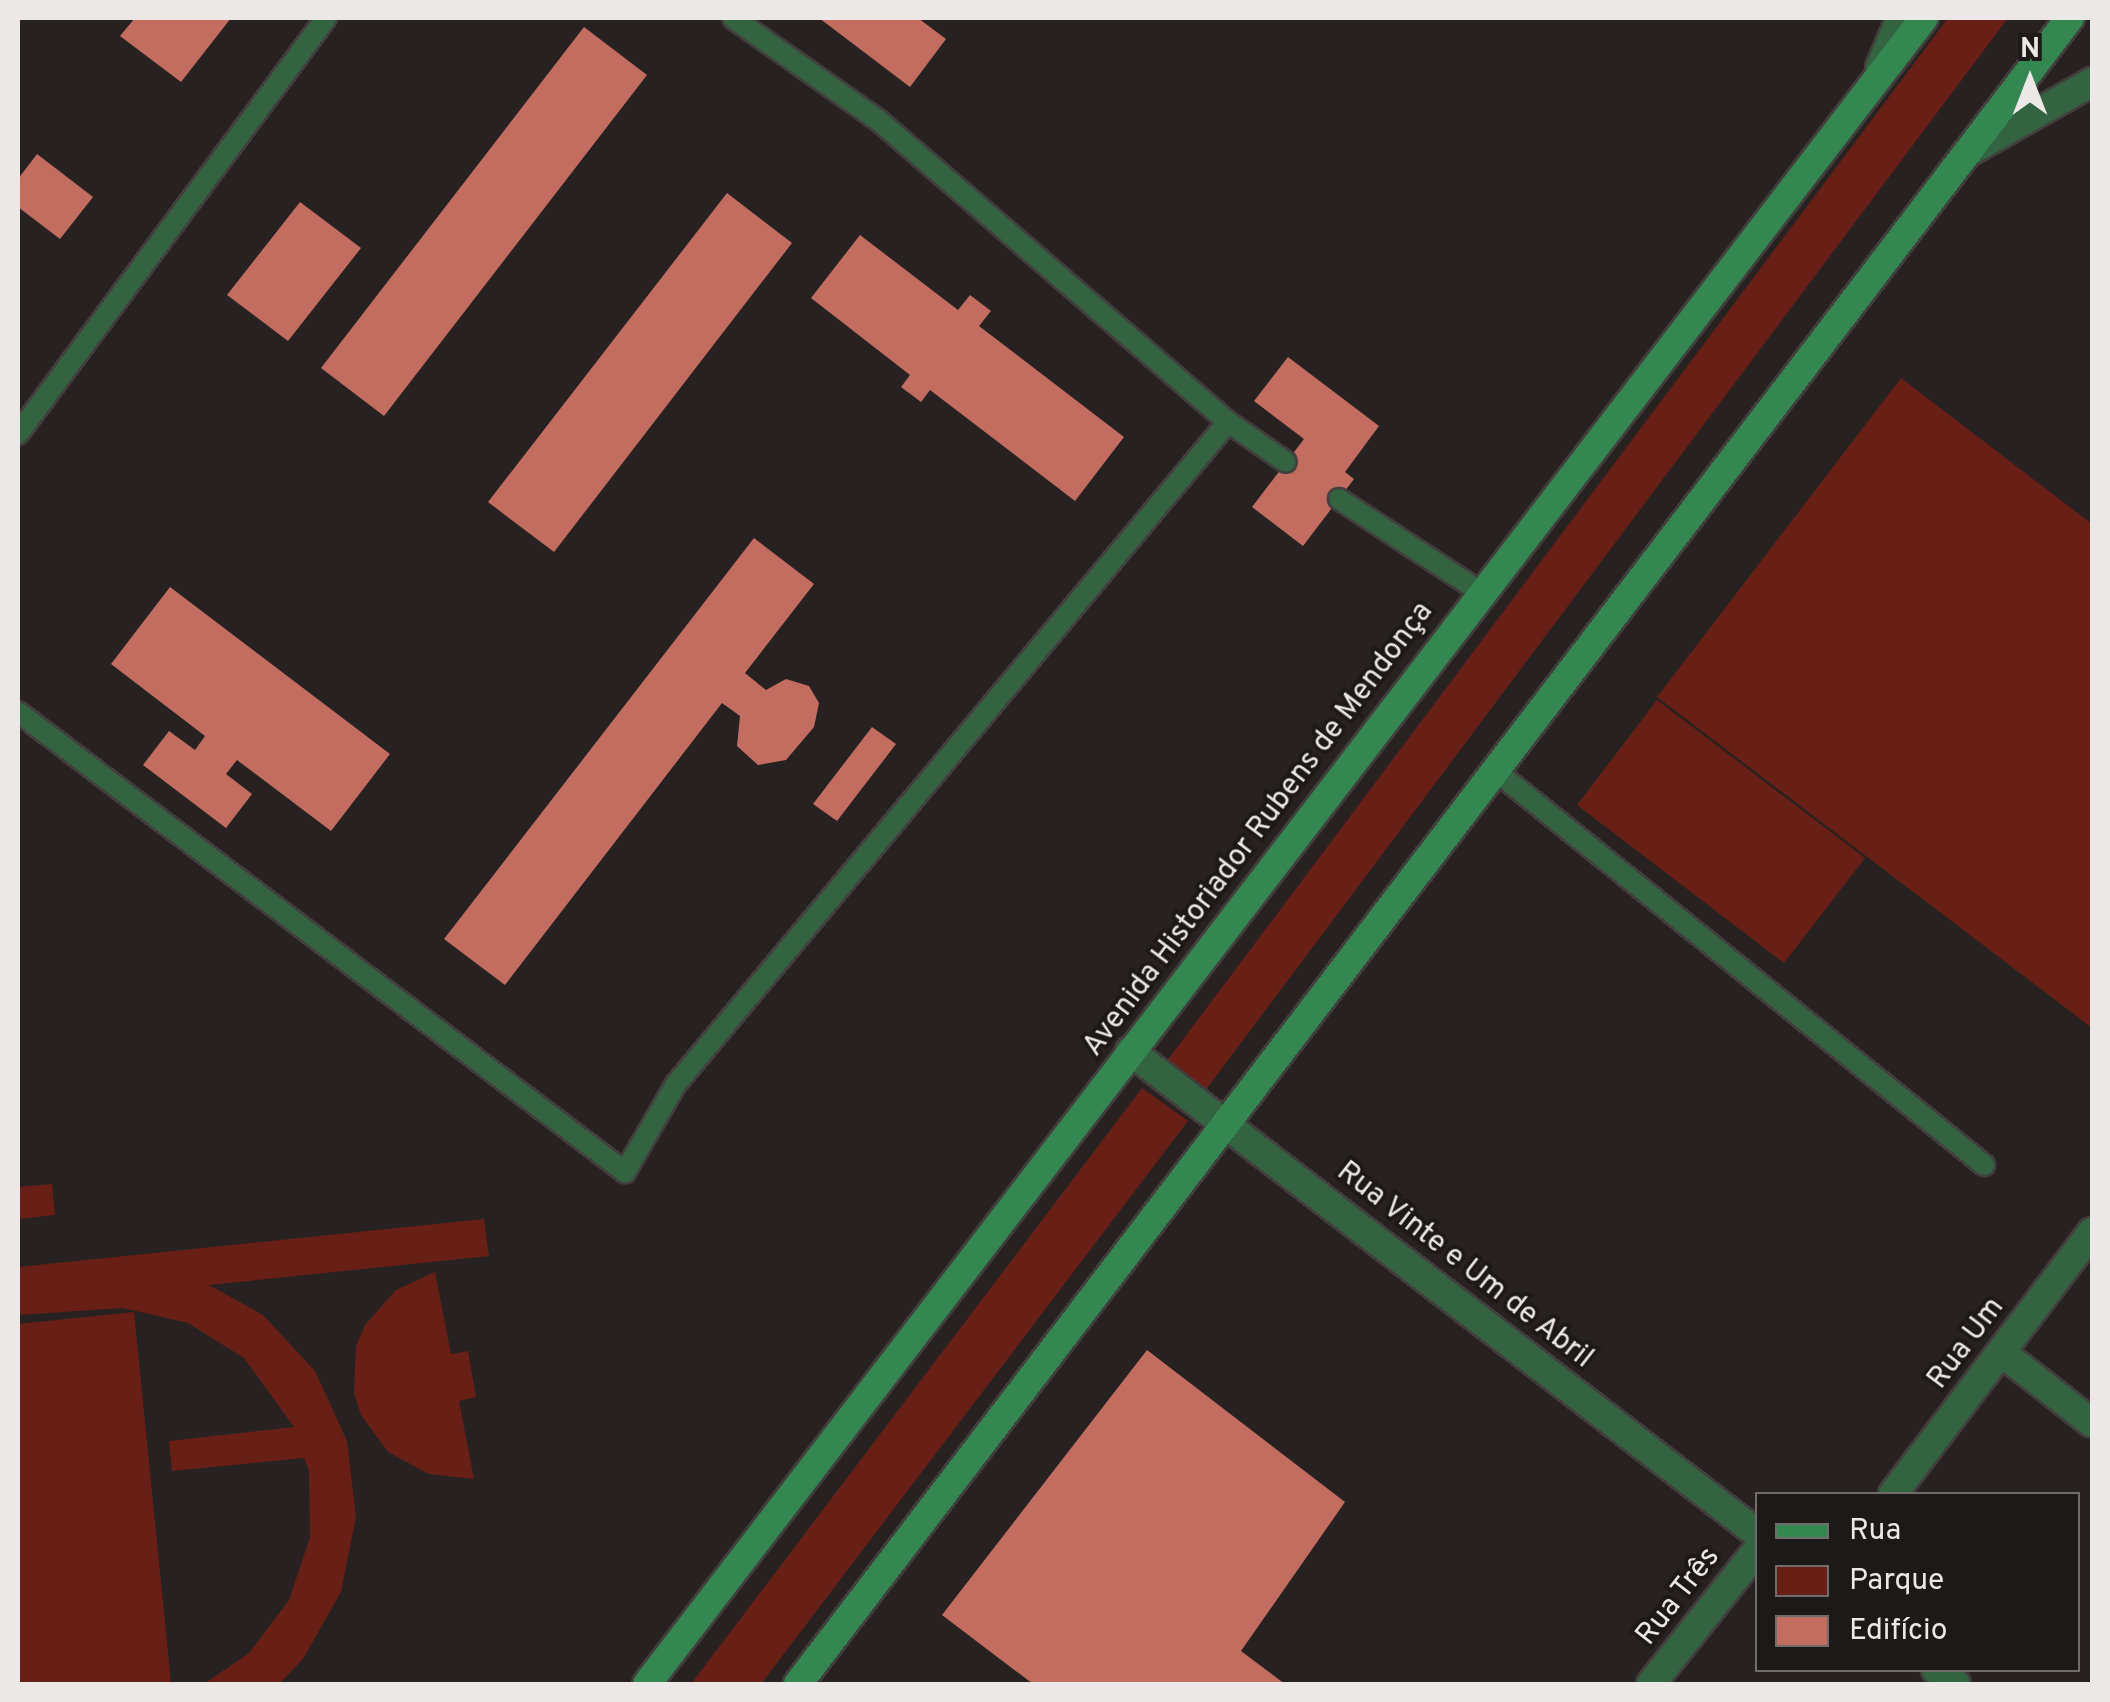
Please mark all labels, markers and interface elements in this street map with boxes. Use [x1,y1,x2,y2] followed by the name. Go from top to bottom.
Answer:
[1980,30,2080,130] north arrow
[2020,32,2040,68] text: N
[1076,596,1442,1064] street label: Avenida Historiador Rubens de Mendonça
[1328,1154,1600,1378] street label: Rua Vinte e Um de Abril
[1921,1291,2013,1397] street label: Rua Um
[1755,1492,2080,1672] legend
[1849,1513,1901,1550] text: Rua
[1629,1540,1729,1654] street label: Rua Três
[1849,1563,1944,1600] text: Parque
[1849,1613,1947,1650] text: Edifício

